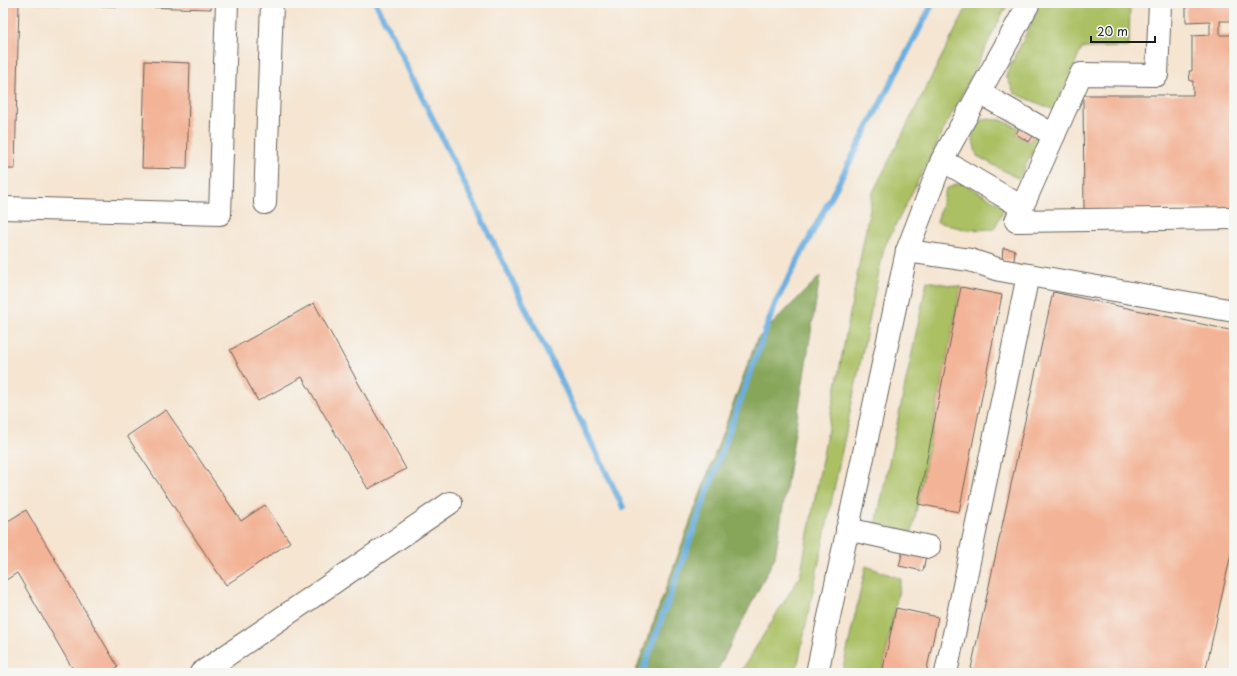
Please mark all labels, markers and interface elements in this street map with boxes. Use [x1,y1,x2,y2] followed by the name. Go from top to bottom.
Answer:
[1091,18,1155,44] scale bar
[1097,22,1128,40] text: 20 m

